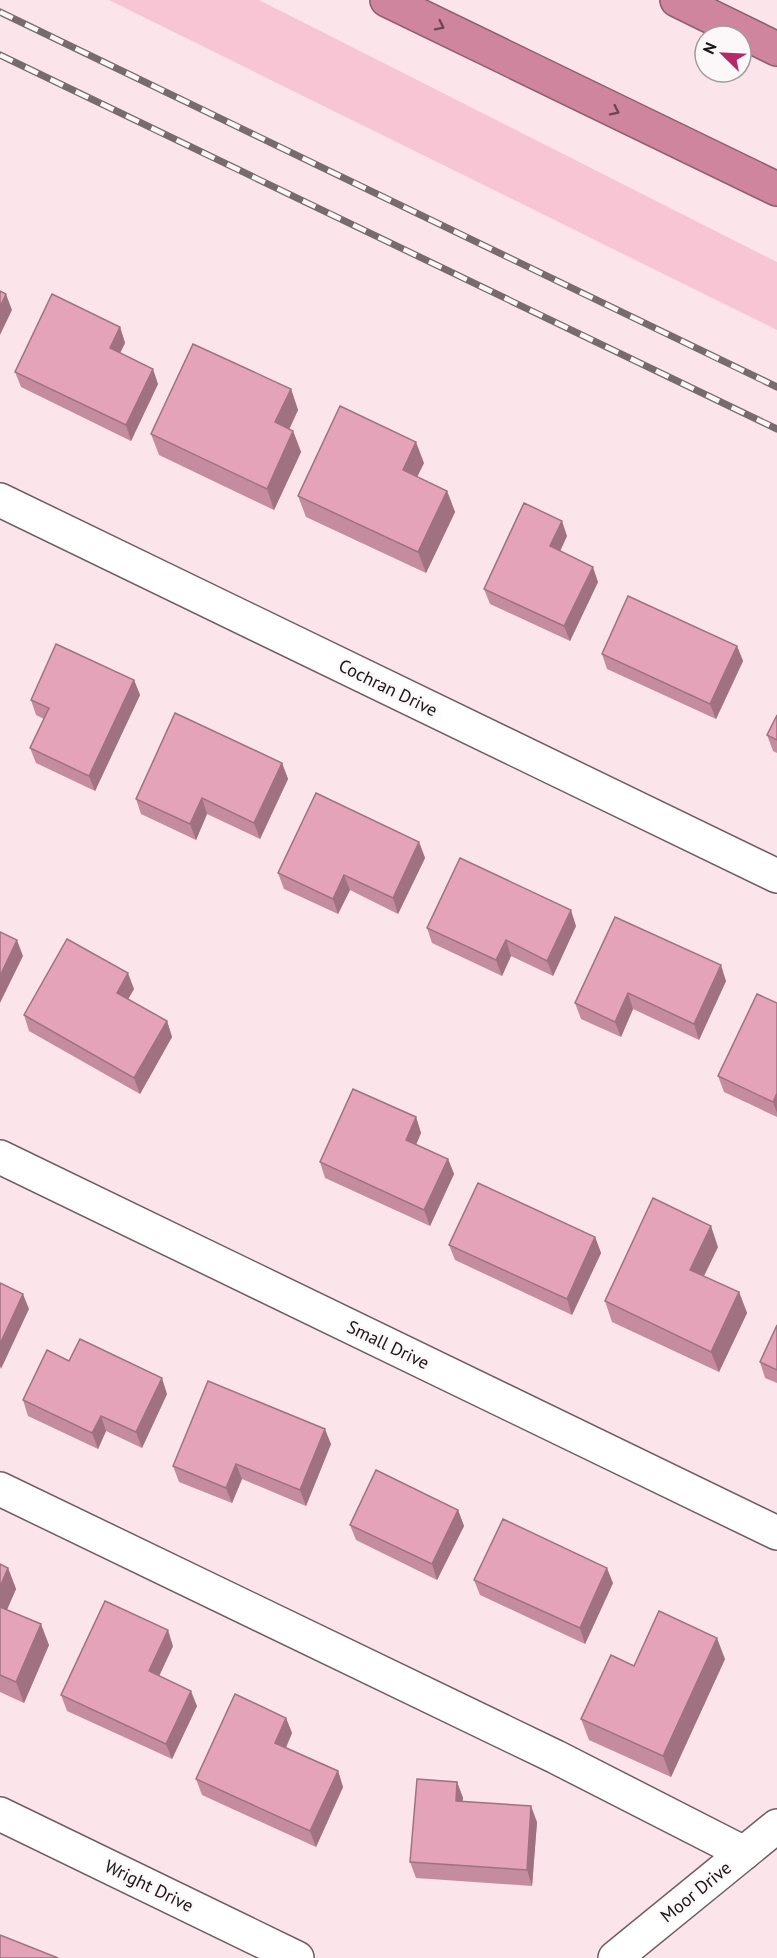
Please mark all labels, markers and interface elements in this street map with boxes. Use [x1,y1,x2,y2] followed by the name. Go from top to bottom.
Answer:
[433,18,444,30] one-way arrow
[693,24,753,84] north arrow
[698,39,721,57] text: N
[609,104,620,116] one-way arrow
[335,654,441,721] street label: Cochran Drive
[343,1315,433,1374] street label: Small Drive
[101,1854,197,1917] street label: Wright Drive
[655,1856,736,1927] street label: Moor Drive

